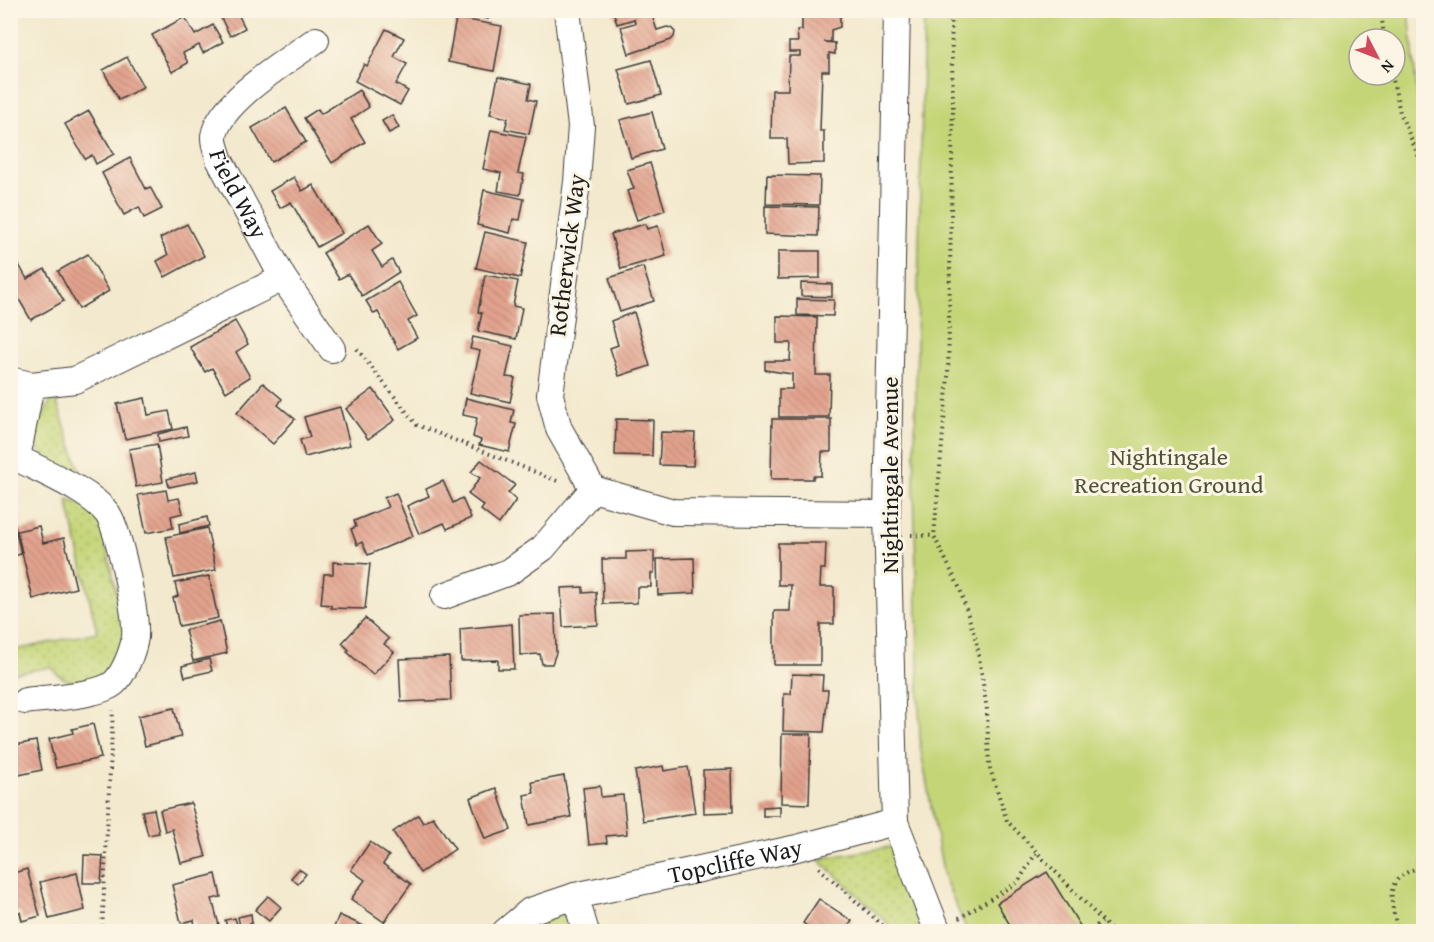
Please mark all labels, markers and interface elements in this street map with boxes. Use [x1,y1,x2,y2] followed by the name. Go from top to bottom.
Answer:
[1347,27,1407,87] north arrow
[1375,55,1401,79] text: N
[200,146,277,245] street label: Field Way
[539,172,594,338] street label: Rotherwick Way
[872,377,907,573] street label: Nightingale Avenue
[1074,439,1264,502] park label: Nightingale Recreation Ground
[665,829,805,892] street label: Topcliffe Way

